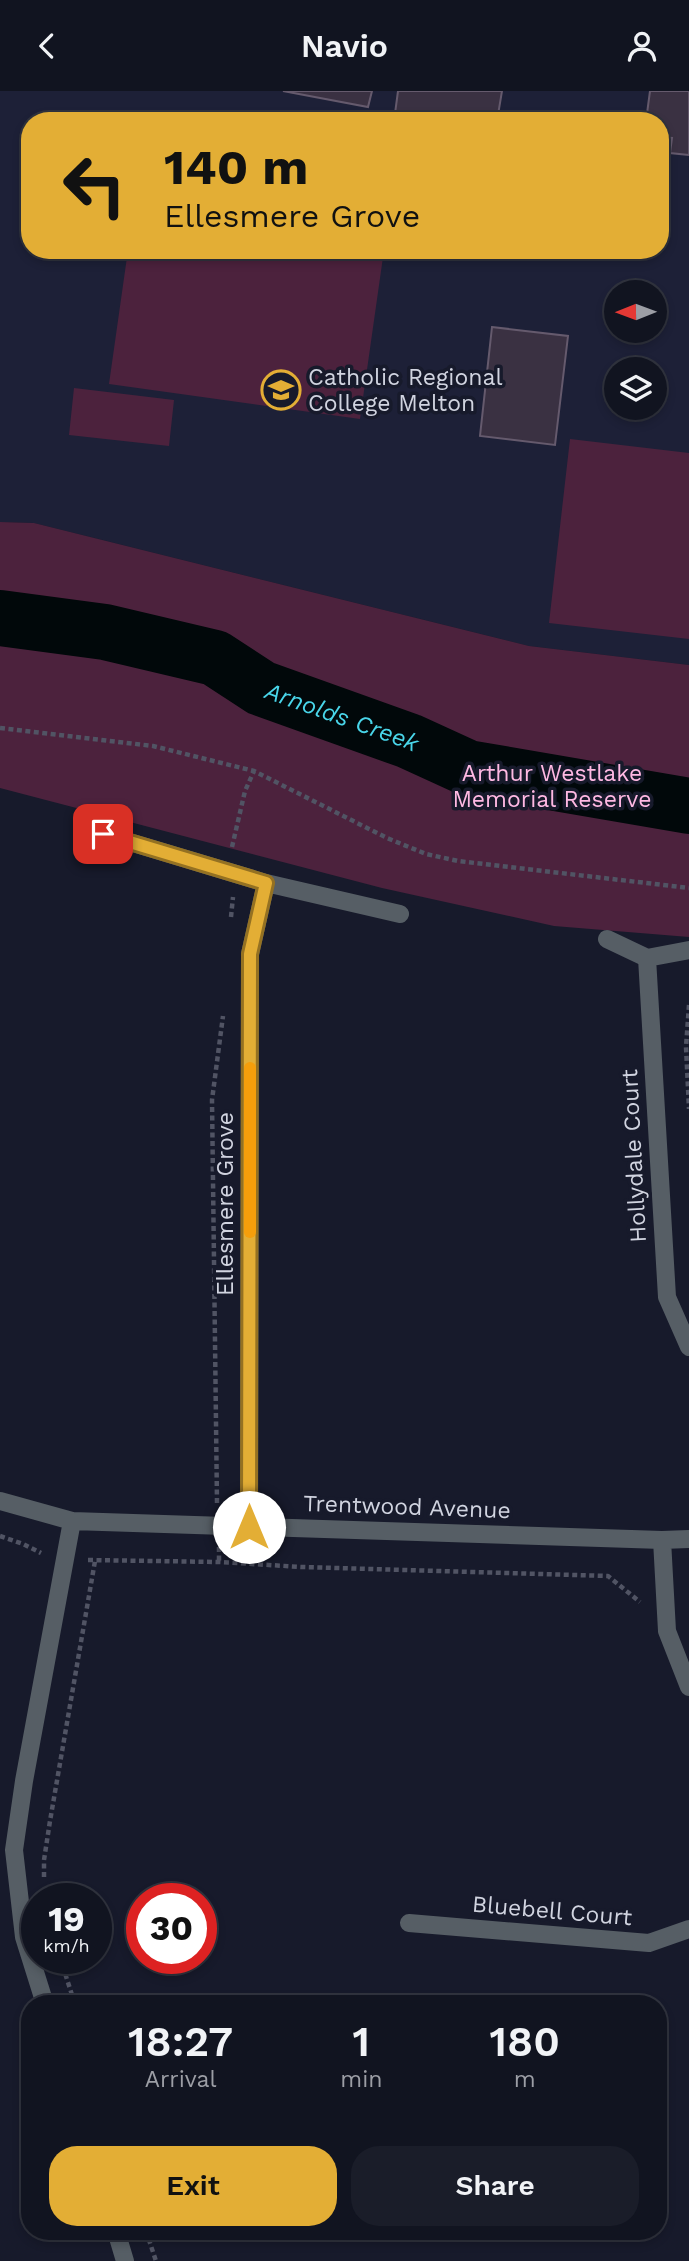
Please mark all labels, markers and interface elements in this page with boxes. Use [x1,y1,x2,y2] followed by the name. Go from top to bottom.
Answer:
[28,27,66,65] icon: back
[301,27,388,65] text: Navio
[623,27,661,65] icon: person
[164,138,308,196] text: 140 m
[49,140,140,231] icon: left
[164,197,420,235] text: Ellesmere Grove
[604,280,667,343] north arrow
[604,280,667,420] map controls
[604,357,667,420] button: layers
[308,364,503,417] place label: Catholic Regional College Melton
[260,369,302,411] school or university icon: Catholic Regional College Melton
[261,676,424,758] water label: Arnolds Creek
[452,760,652,813] park label: Arthur Westlake Memorial Reserve
[73,804,133,864] pin
[84,815,122,853] icon: arrive
[616,1068,652,1243] street label: Hollydale Court
[212,1112,239,1296] street label: Ellesmere Grove
[212,1490,286,1564] position arrow
[303,1490,511,1524] street label: Trentwood Avenue
[126,1883,217,1974] speed limit sign: 30
[471,1891,633,1931] street label: Bluebell Court
[48,1898,85,1940] text: 19
[43,1935,90,1956] text: km/h
[128,2017,233,2066] text: 18:27
[353,2017,370,2066] text: 1
[490,2017,560,2066] text: 180
[145,2066,217,2093] text: Arrival
[340,2066,383,2093] text: min
[514,2066,536,2093] text: m
[49,2146,337,2226] button: Exit
[351,2146,639,2226] button: Share

